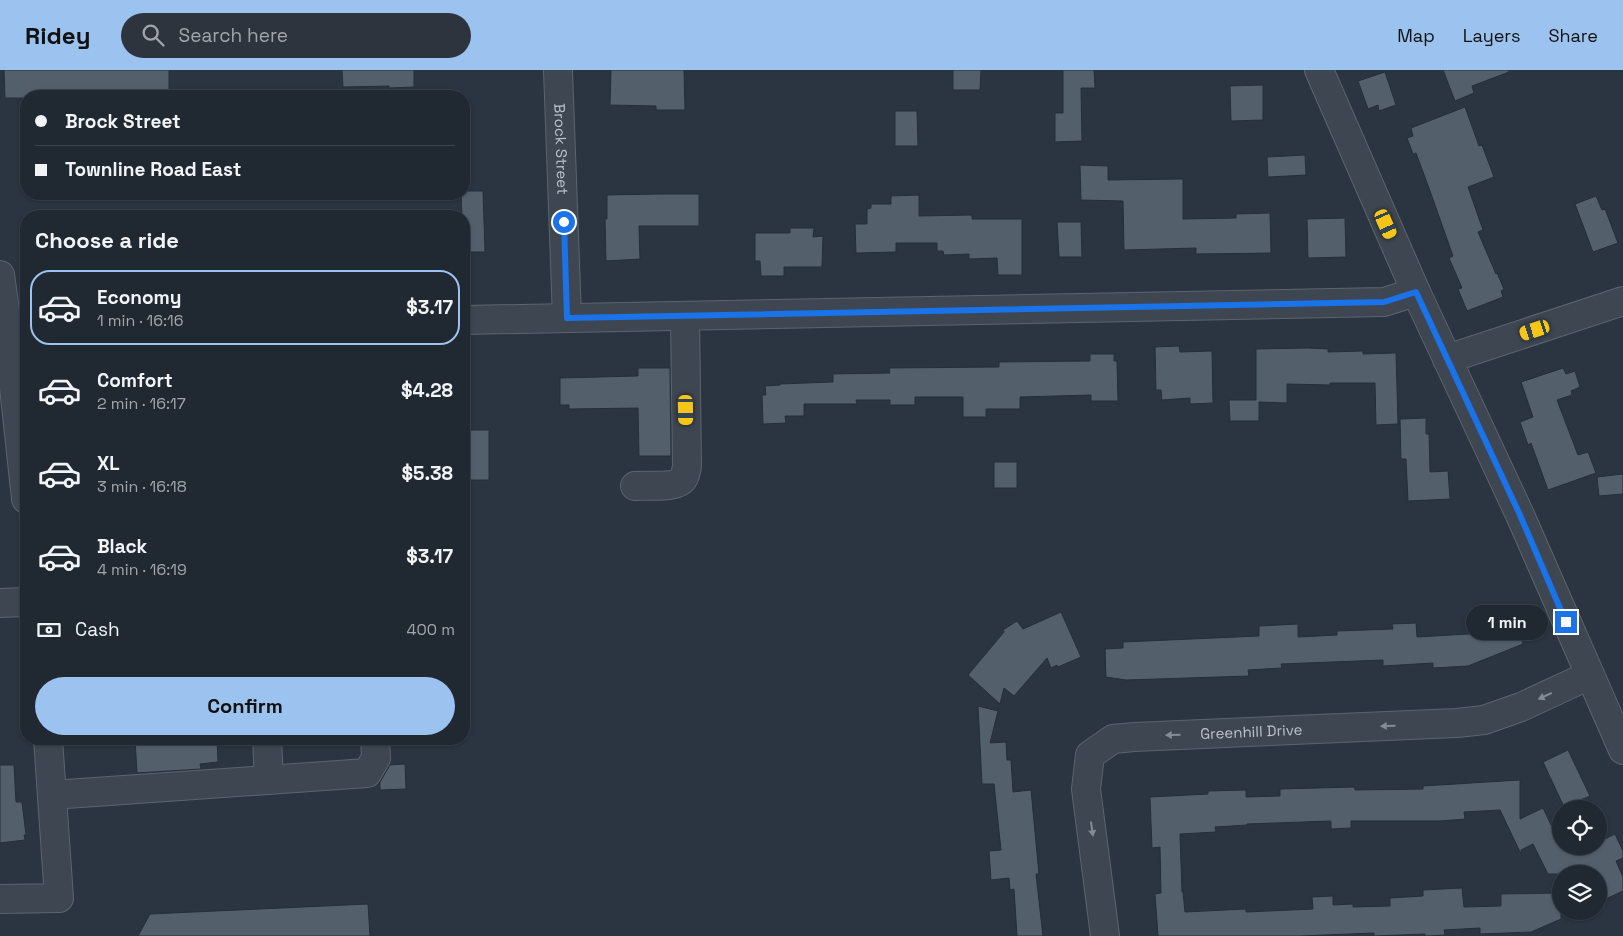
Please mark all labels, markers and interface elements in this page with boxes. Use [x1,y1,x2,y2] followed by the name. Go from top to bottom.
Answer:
[121,13,471,58] search box
[25,20,91,51] text: Ridey
[139,21,167,49] icon: search
[179,23,288,48] text: Search here
[1397,24,1435,47] text: Map
[1463,24,1520,47] text: Layers
[1548,24,1598,47] text: Share
[550,103,573,195] street label: Brock Street
[65,109,181,134] text: Brock Street
[65,157,241,182] text: Townline Road East
[1373,207,1398,241] car
[553,211,575,233] route start
[35,226,179,254] text: Choose a ride
[37,285,82,330] icon: car
[97,285,181,310] text: Economy
[406,295,453,320] text: $3.17
[97,310,184,331] text: 1 min · 16:16
[1518,318,1551,342] car
[37,368,82,413] icon: car
[97,368,173,393] text: Comfort
[401,378,453,403] text: $4.28
[97,393,186,414] text: 2 min · 16:17
[678,395,693,425] car
[37,451,82,496] icon: car
[97,451,120,476] text: XL
[401,461,453,486] text: $5.38
[97,476,187,497] text: 3 min · 16:18
[37,534,82,579] icon: car
[97,534,147,559] text: Black
[406,544,453,569] text: $3.17
[97,559,187,580] text: 4 min · 16:19
[1466,604,1548,640] callout: 1 min
[1555,611,1577,633] route end
[1487,612,1527,633] text: 1 min
[35,616,63,644] icon: cash
[75,617,120,642] text: Cash
[407,619,455,640] text: 400 m
[35,677,455,735] button: Confirm
[1538,692,1552,700] one-way arrow
[1200,720,1303,743] street label: Greenhill Drive
[1379,722,1395,730] one-way arrow
[1165,732,1181,740] one-way arrow
[1552,800,1607,920] map controls
[1552,800,1607,855] button: locate
[1088,821,1096,837] one-way arrow
[1552,865,1607,920] button: layers

